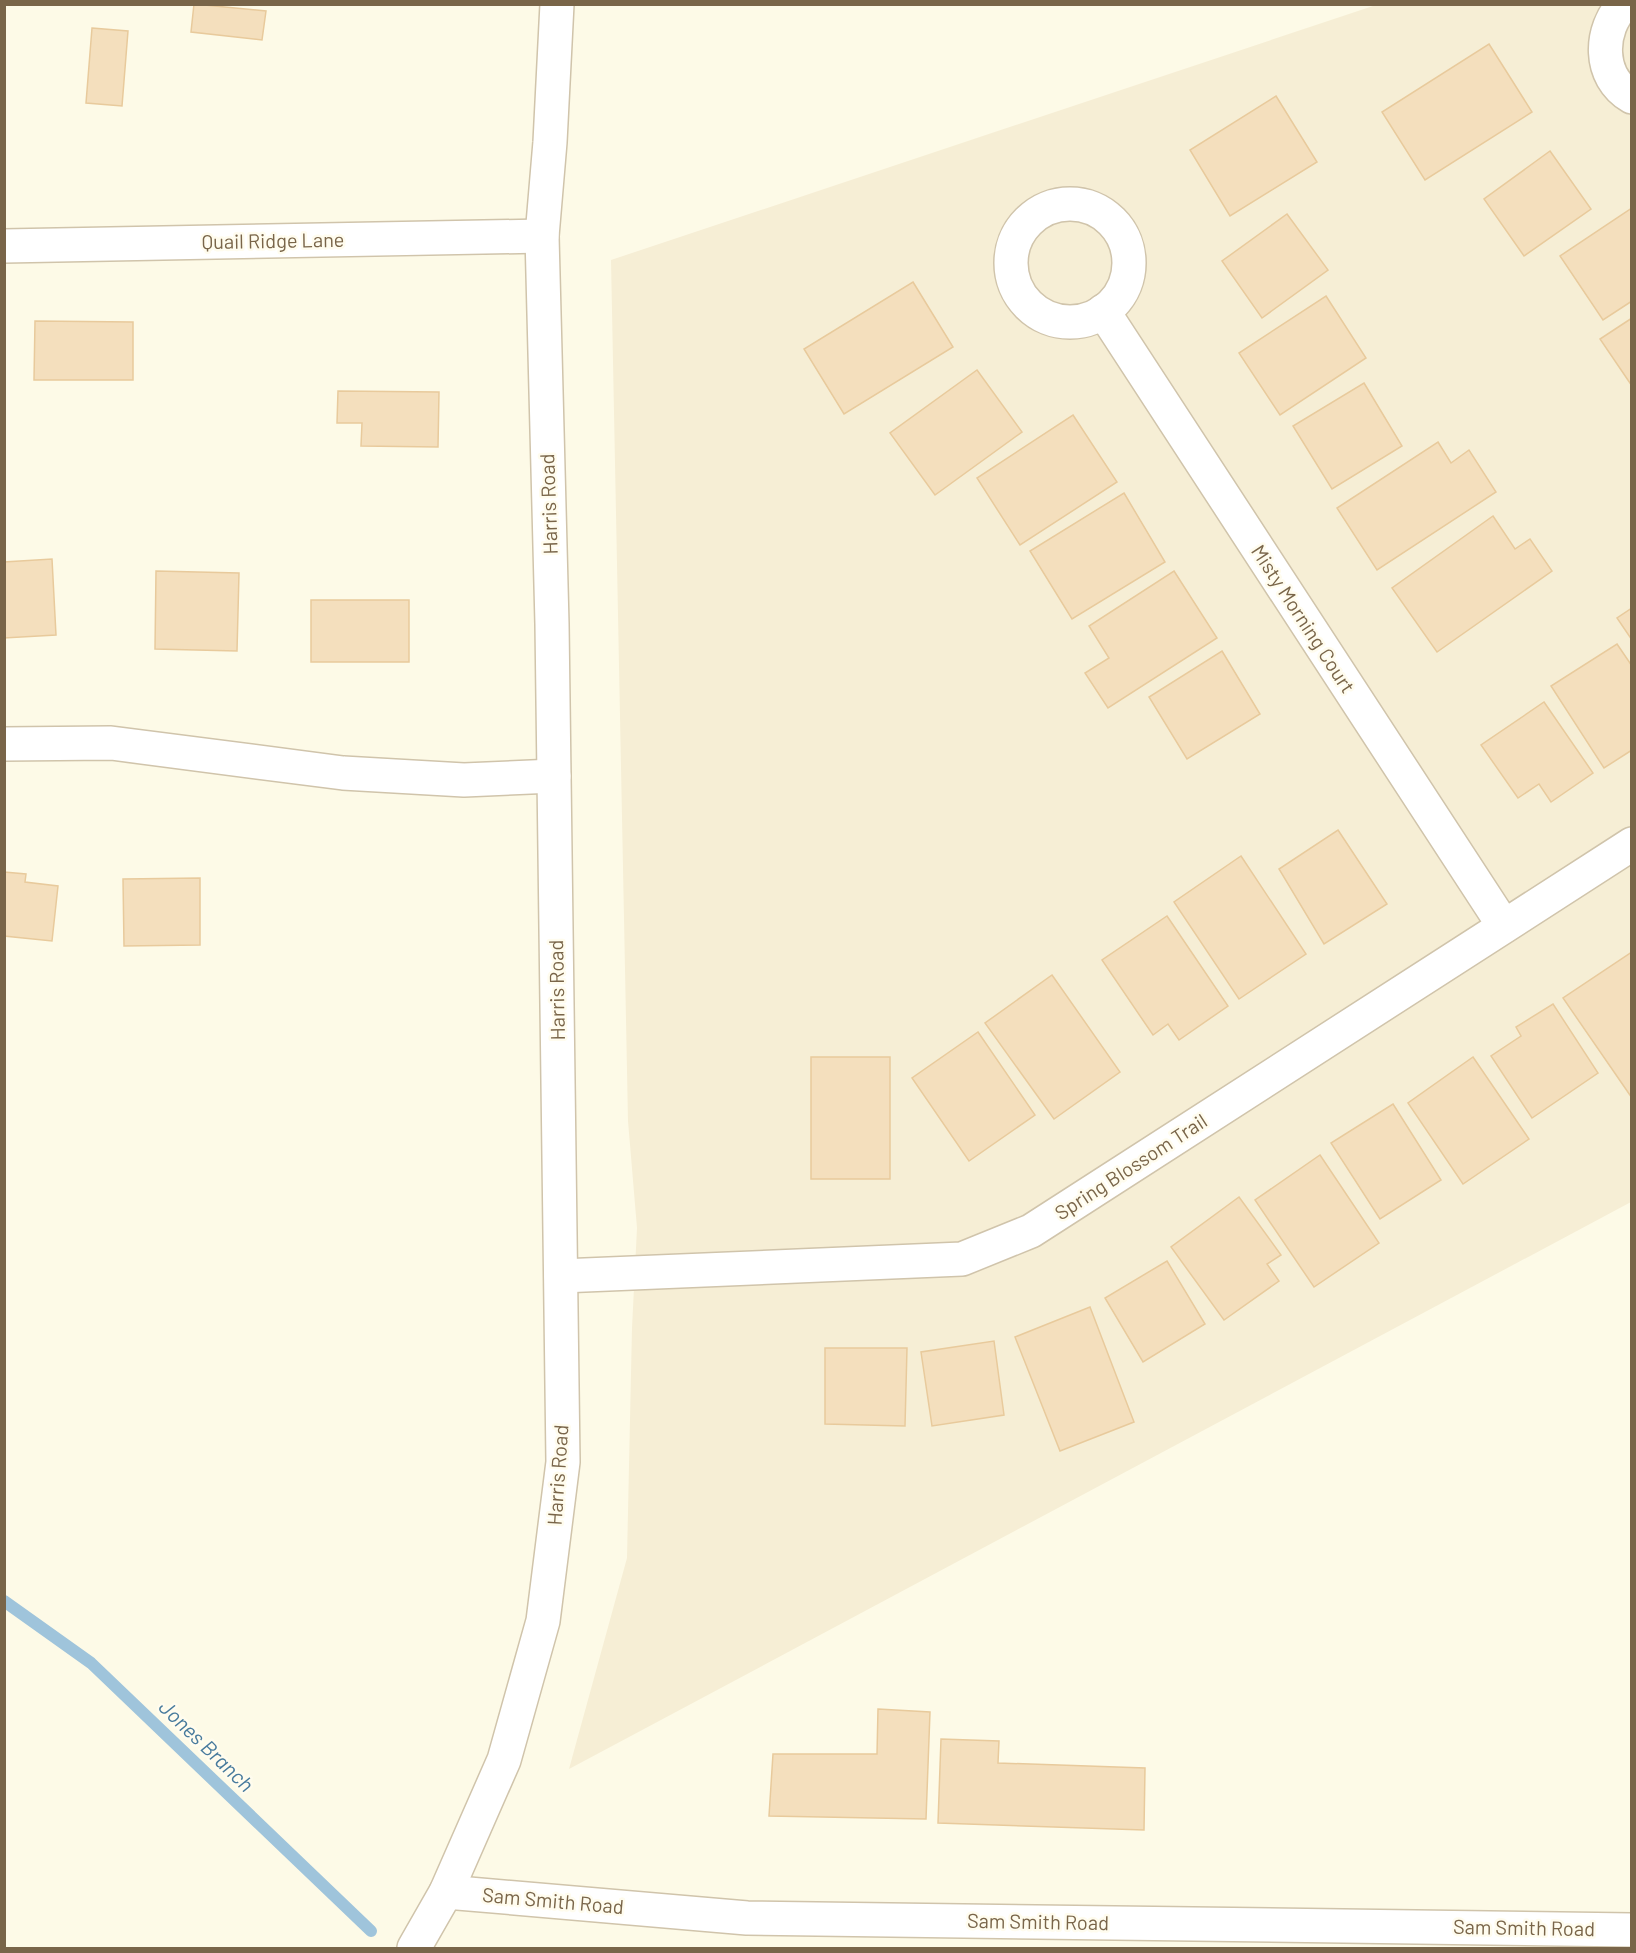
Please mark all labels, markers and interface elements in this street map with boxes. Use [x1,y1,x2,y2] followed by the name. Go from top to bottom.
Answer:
[201,227,345,253] street label: Quail Ridge Lane
[534,453,562,555] street label: Harris Road
[1247,540,1361,697] street label: Misty Morning Court
[543,939,569,1041] street label: Harris Road
[1050,1108,1211,1224] street label: Spring Blossom Trail
[542,1424,572,1526] street label: Harris Road
[155,1694,259,1796] water label: Jones Branch
[481,1882,625,1918] street label: Sam Smith Road
[967,1908,1109,1934] street label: Sam Smith Road
[1453,1914,1595,1940] street label: Sam Smith Road

